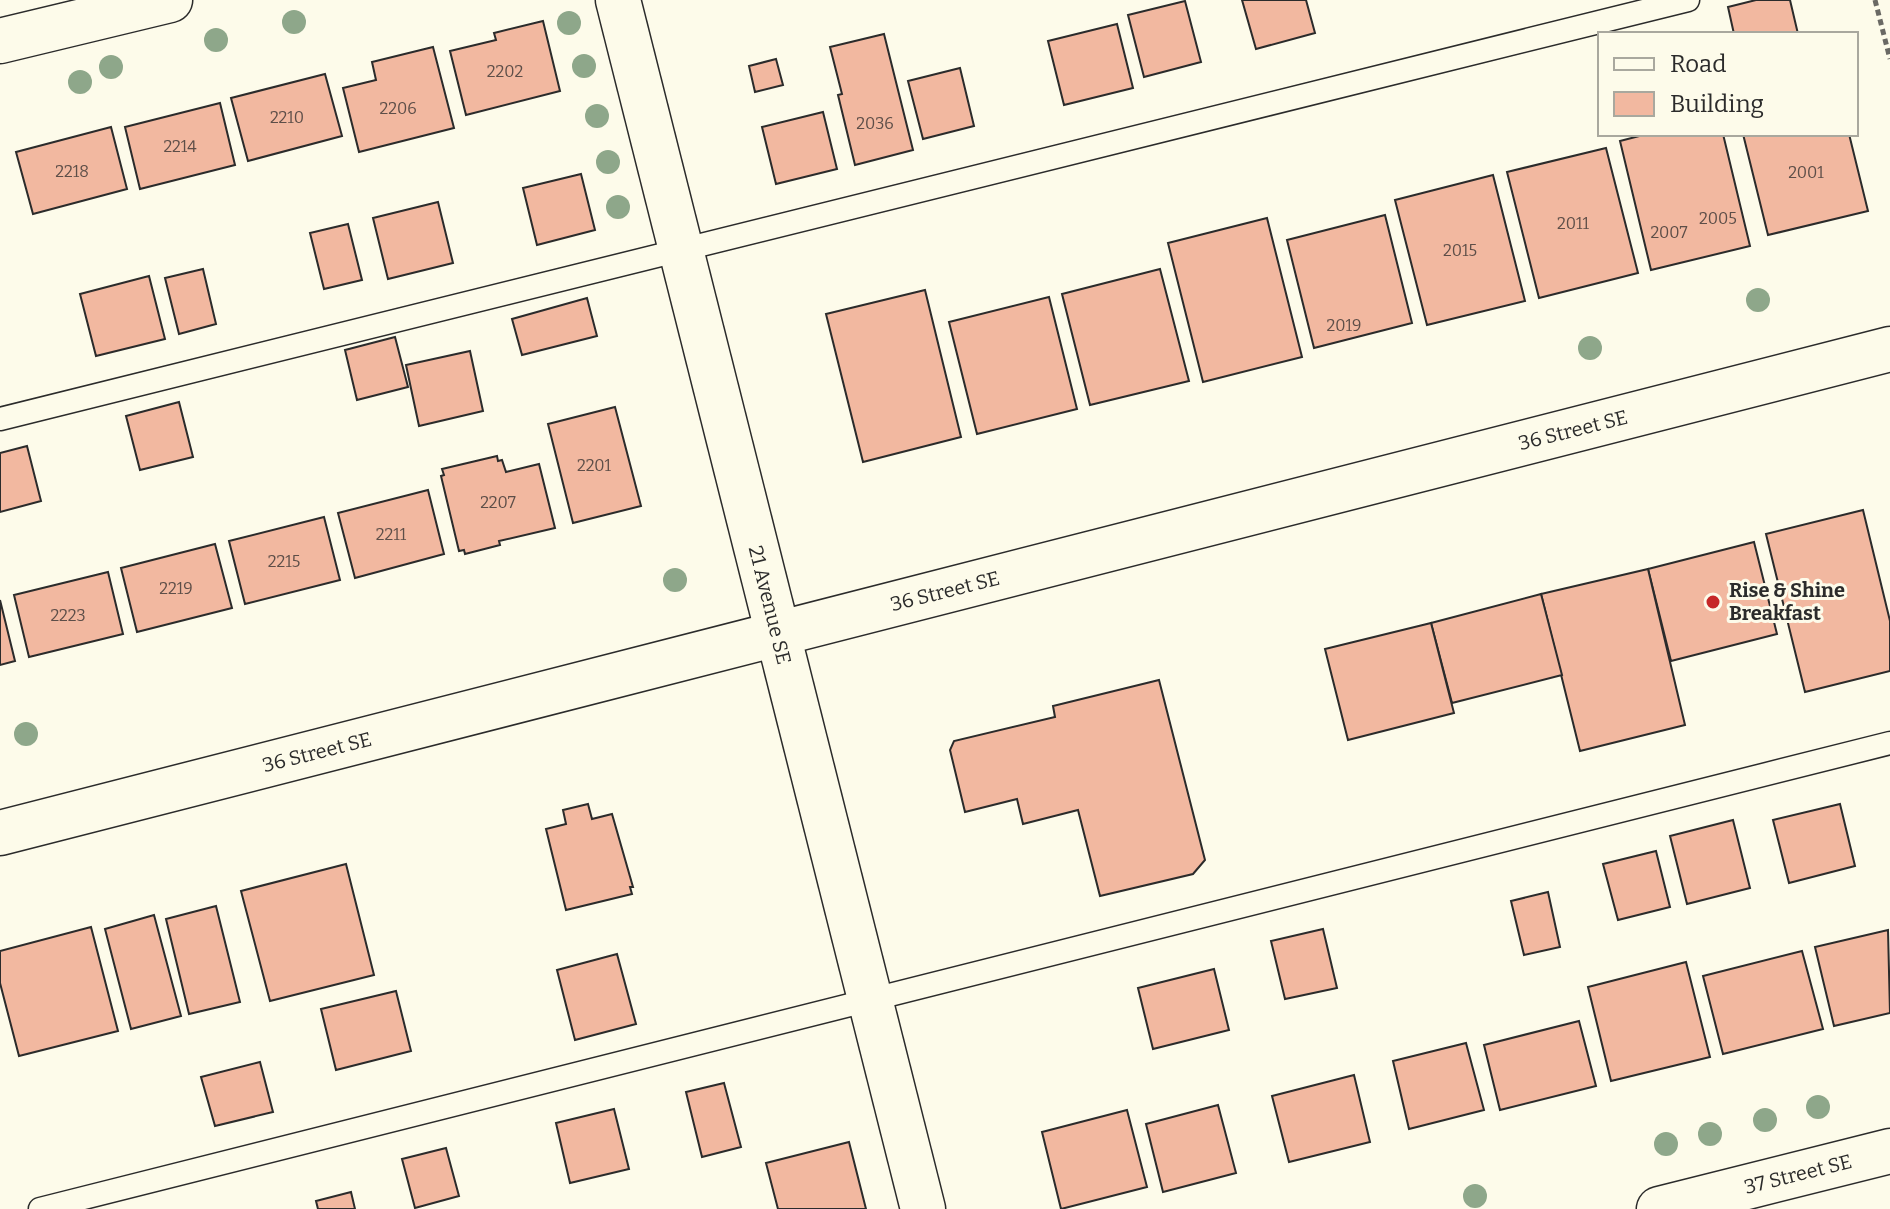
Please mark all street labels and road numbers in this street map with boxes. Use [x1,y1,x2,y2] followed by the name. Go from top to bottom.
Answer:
[1516,405,1630,455] street label: 36 Street SE
[744,543,796,667] street label: 21 Avenue SE
[888,566,1002,616] street label: 36 Street SE
[260,727,374,777] street label: 36 Street SE
[1742,1149,1854,1199] street label: 37 Street SE

